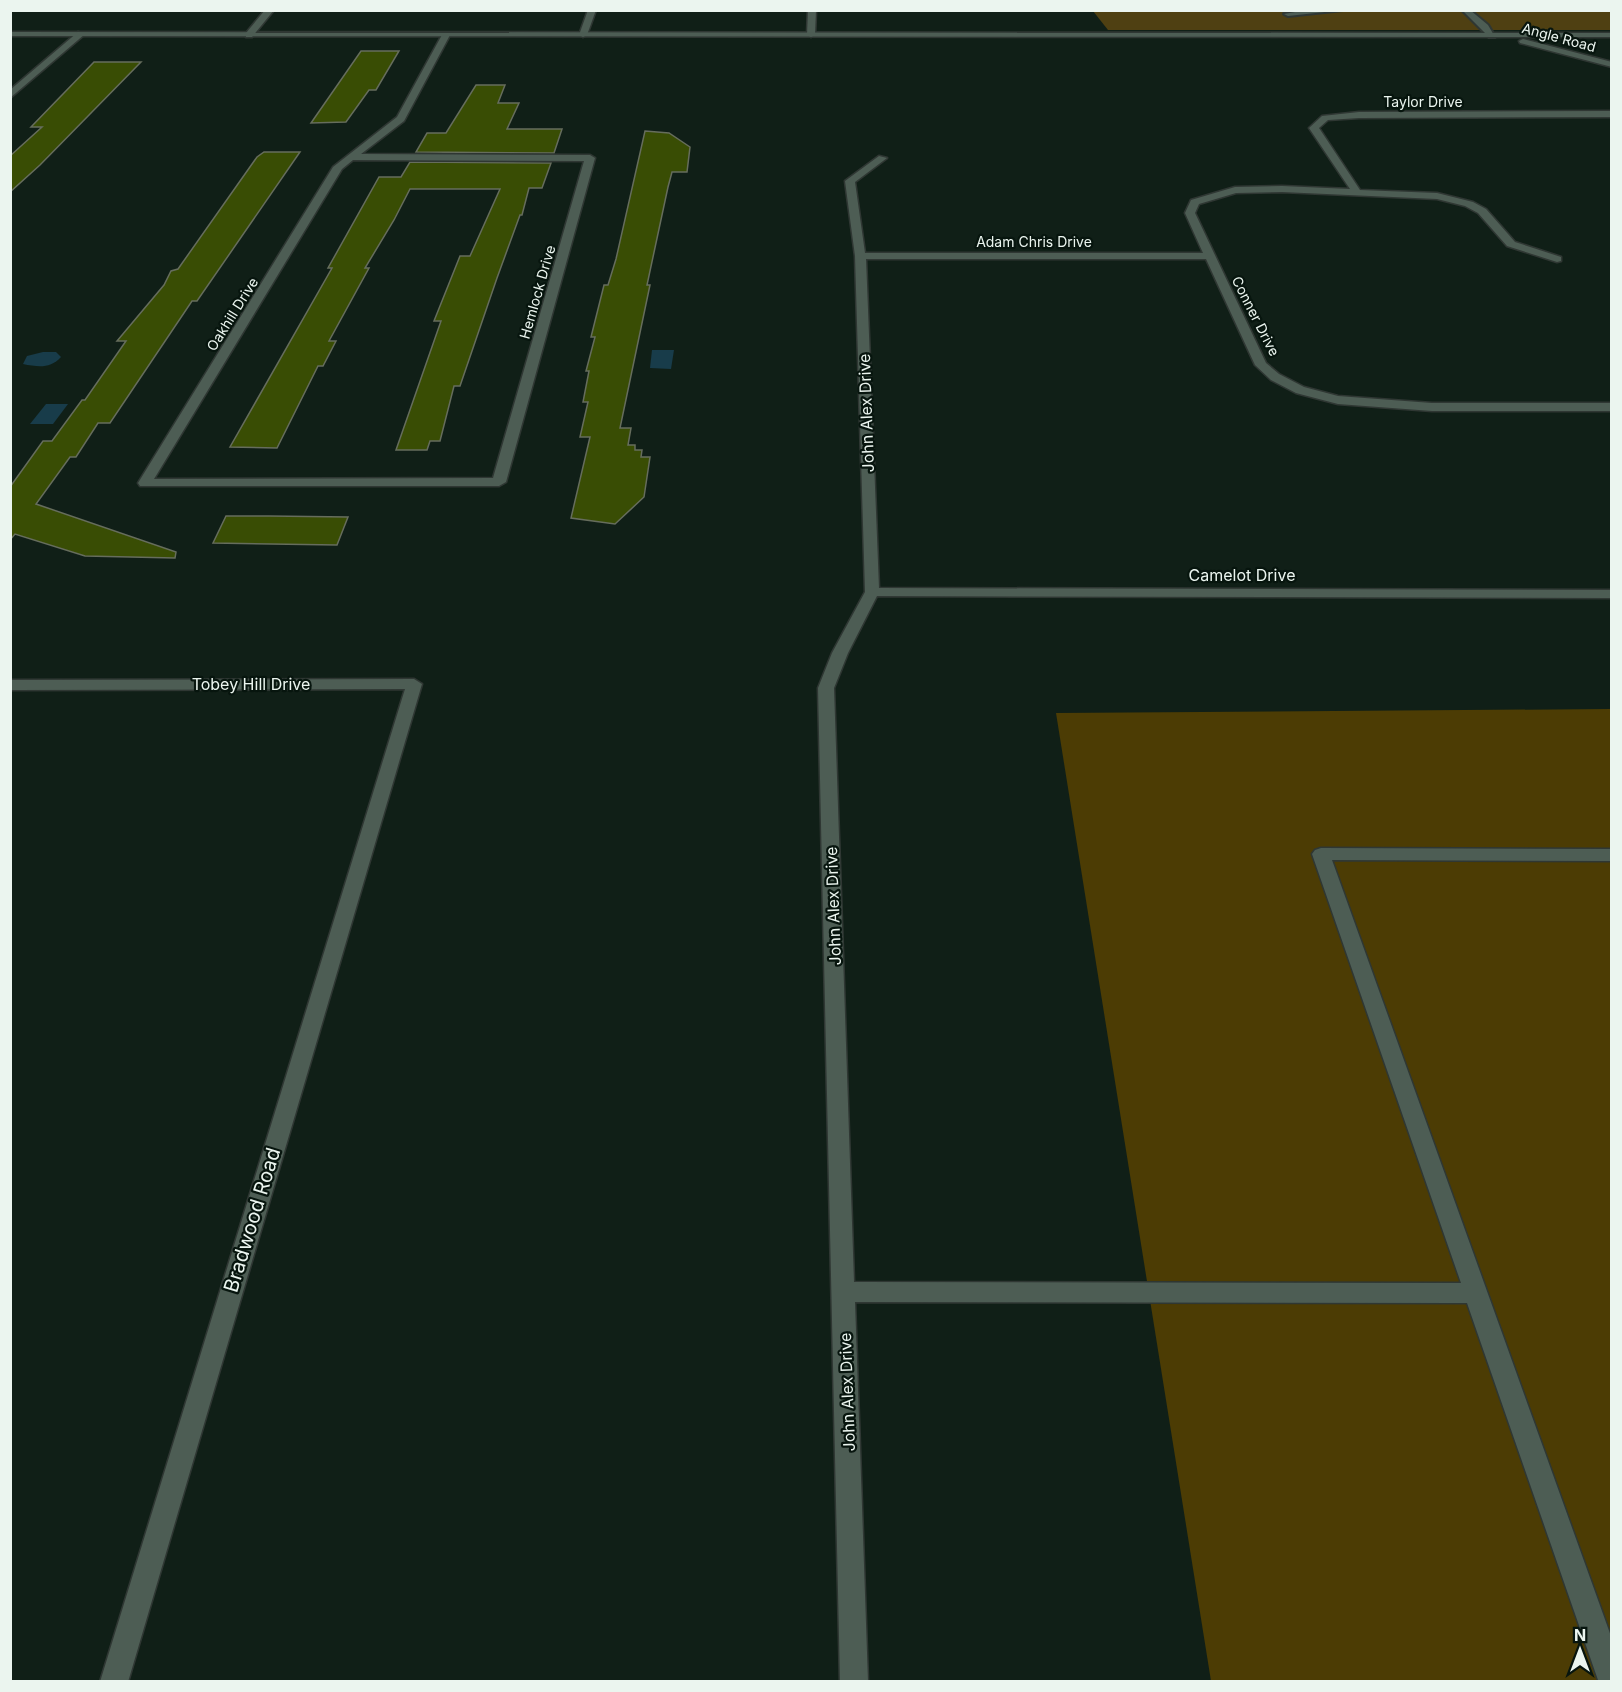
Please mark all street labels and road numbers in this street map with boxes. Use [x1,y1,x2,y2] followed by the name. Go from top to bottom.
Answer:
[1520,19,1598,55] street label: Angle Road
[1383,93,1463,110] street label: Taylor Drive
[976,233,1092,250] street label: Adam Chris Drive
[515,243,559,341] street label: Hemlock Drive
[1229,273,1283,359] street label: Conner Drive
[203,274,261,354] street label: Oakhill Drive
[854,353,878,473] street label: John Alex Drive
[1189,565,1295,585] street label: Camelot Drive
[192,674,310,694] street label: Tobey Hill Drive
[821,846,845,966] street label: John Alex Drive
[219,1145,285,1295] street label: Bradwood Road
[835,1332,859,1452] street label: John Alex Drive

